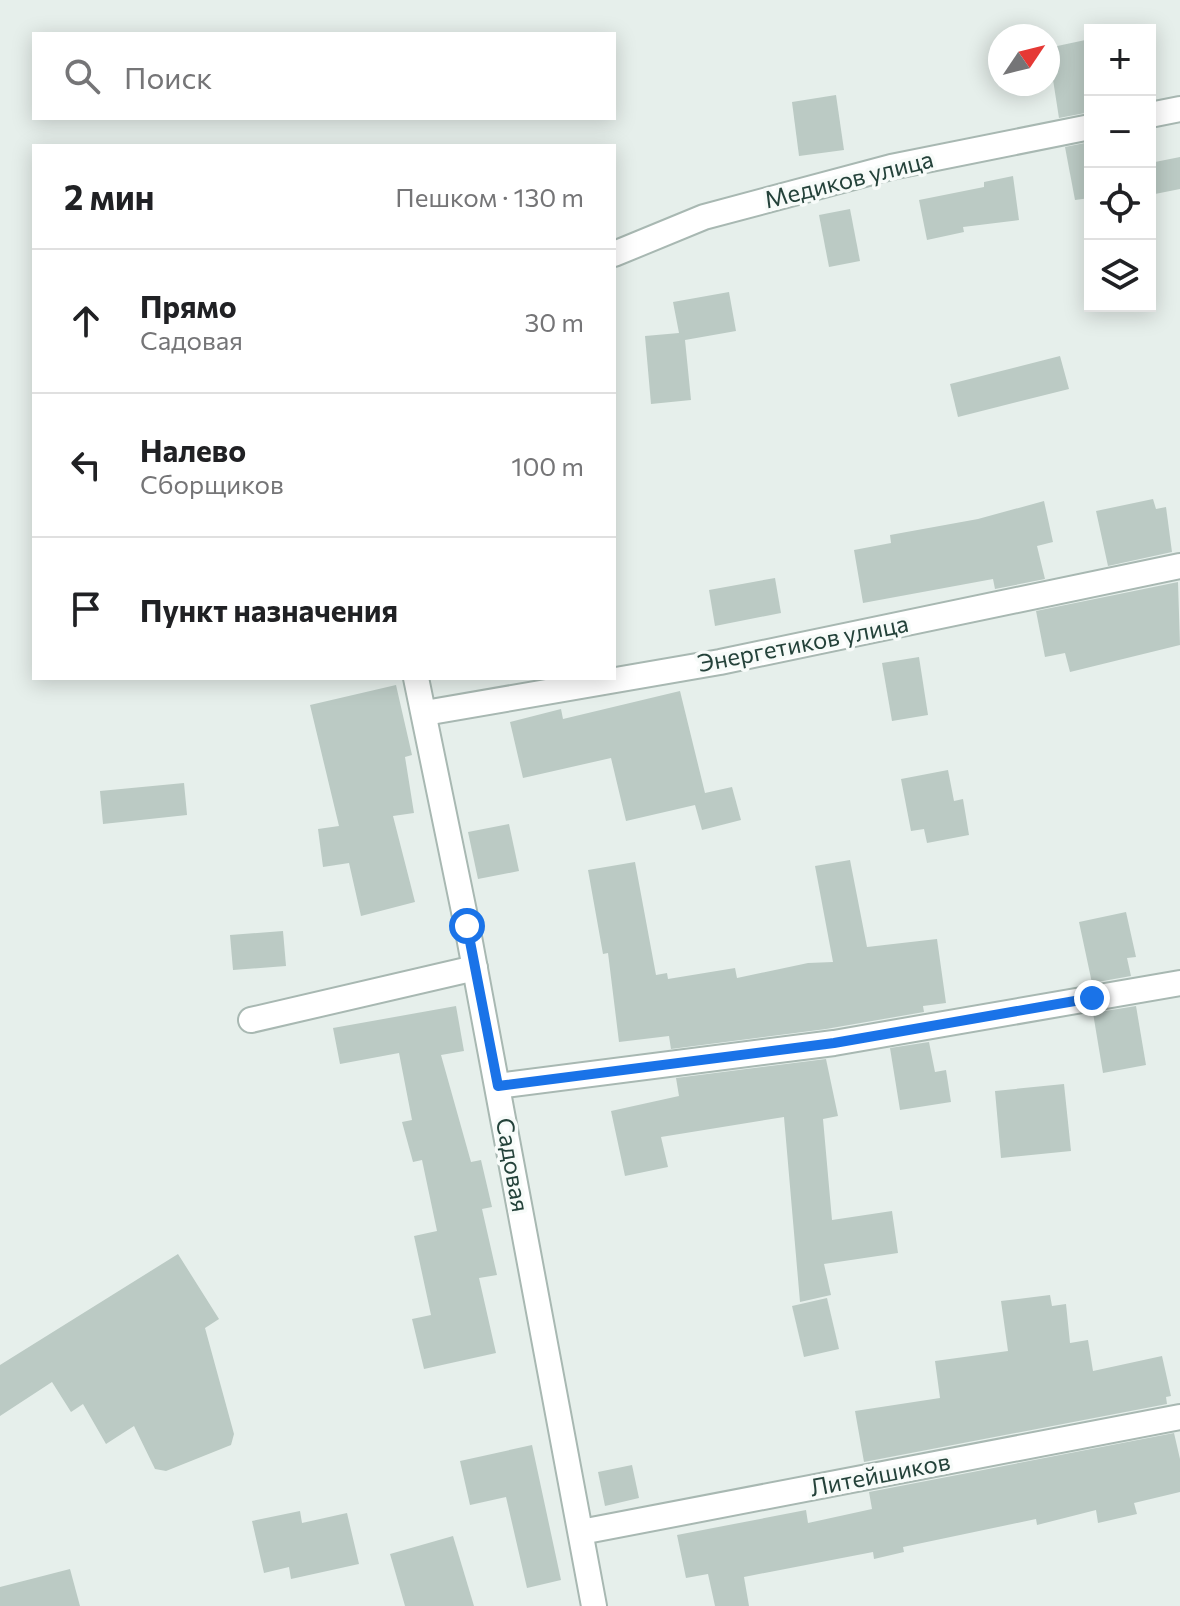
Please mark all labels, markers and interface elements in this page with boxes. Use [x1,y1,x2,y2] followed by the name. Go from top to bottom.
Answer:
[988,24,1060,96] north arrow
[1084,24,1156,312] map controls
[1084,24,1156,96] button: +
[32,32,616,120] search box
[60,54,104,98] icon: search
[124,58,212,95] text: Поиск
[1084,96,1156,168] button: −
[761,144,936,214] street label: Медиков улица
[1084,168,1156,240] button: locate
[64,175,155,217] text: 2 мин
[395,181,584,212] text: Пешком · 130 m
[1084,240,1156,312] button: layers
[140,287,237,324] text: Прямо
[64,299,108,343] icon: ahead
[525,306,584,337] text: 30 m
[140,324,243,355] text: Садовая
[140,431,246,468] text: Налево
[64,443,108,487] icon: left
[511,450,584,481] text: 100 m
[140,468,284,499] text: Сборщиков
[64,587,108,631] icon: arrive
[140,591,398,628] text: Пункт назначения
[695,608,911,677] street label: Энергетиков улица
[449,908,485,944] route start
[1074,980,1110,1016] route end
[491,1115,536,1214] street label: Садовая
[807,1446,952,1501] street label: Литейшиков

